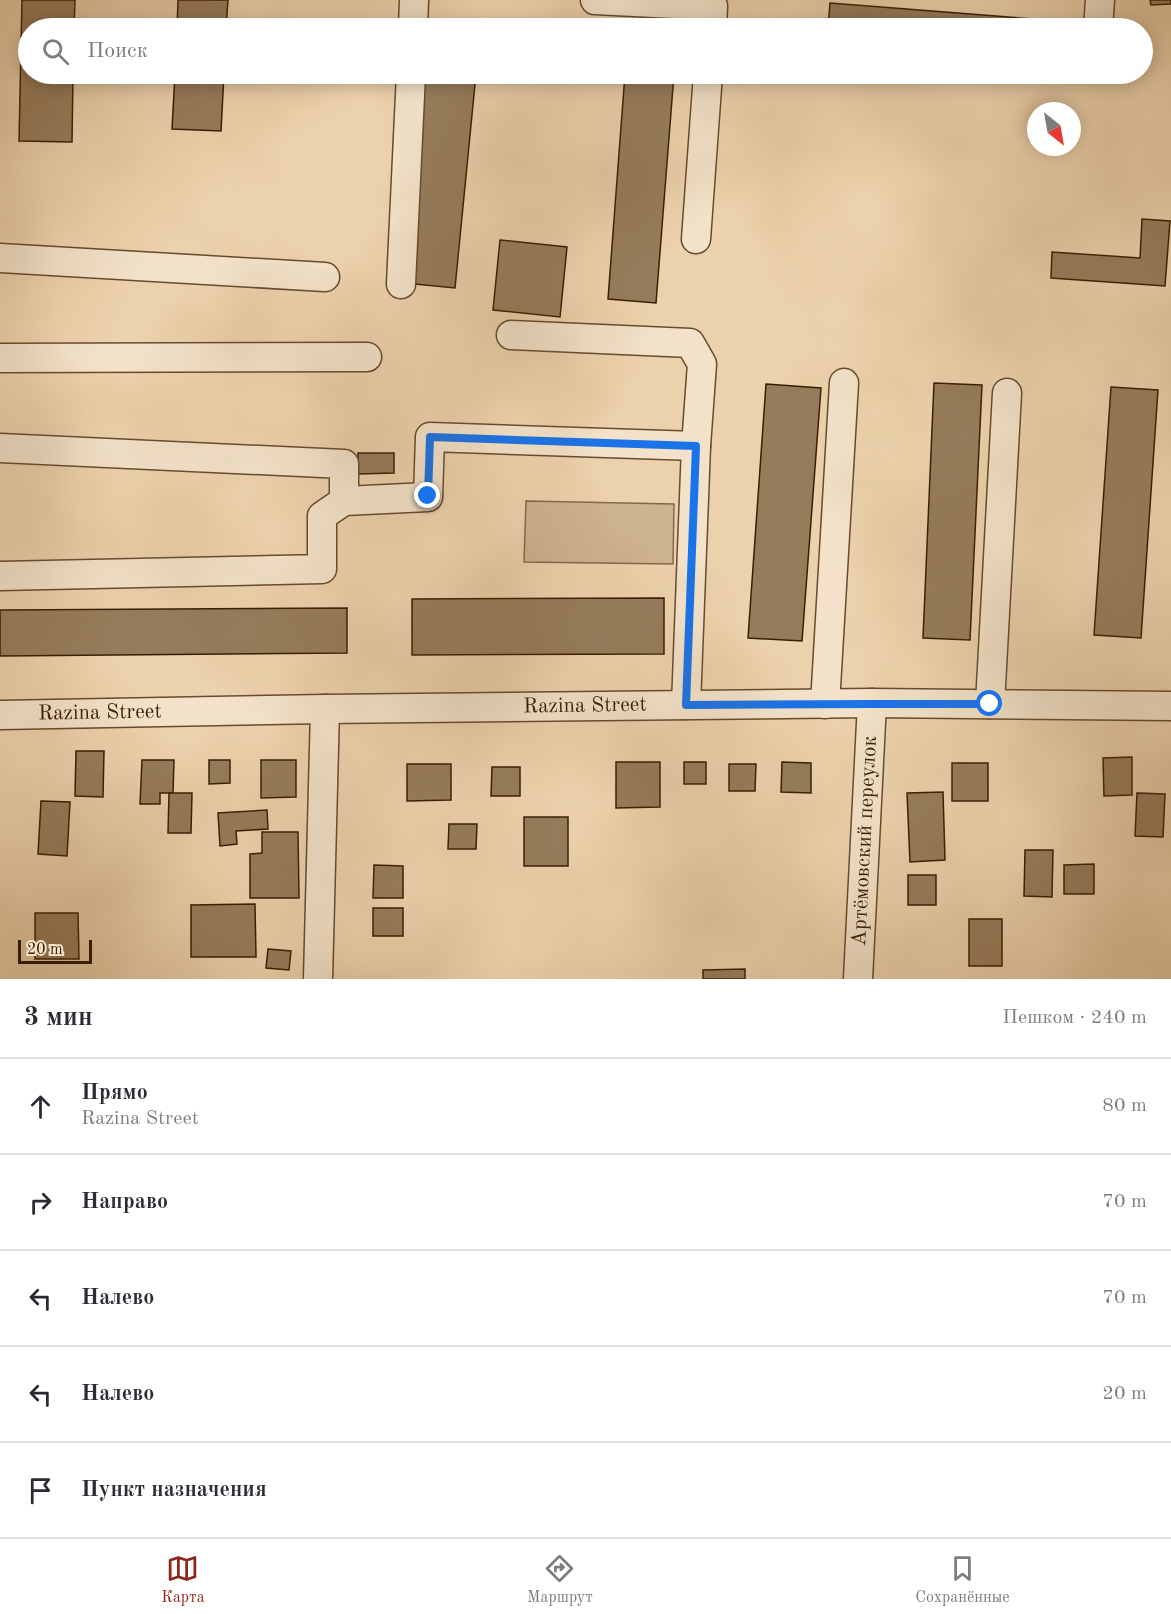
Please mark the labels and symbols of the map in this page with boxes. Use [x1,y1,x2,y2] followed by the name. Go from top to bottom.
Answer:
[1027,102,1081,156] north arrow
[414,482,440,508] route end
[976,690,1002,716] route start
[523,694,647,718] street label: Razina Street
[38,701,162,725] street label: Razina Street
[849,735,881,947] street label: Артёмовский переулок
[18,937,92,965] scale bar

